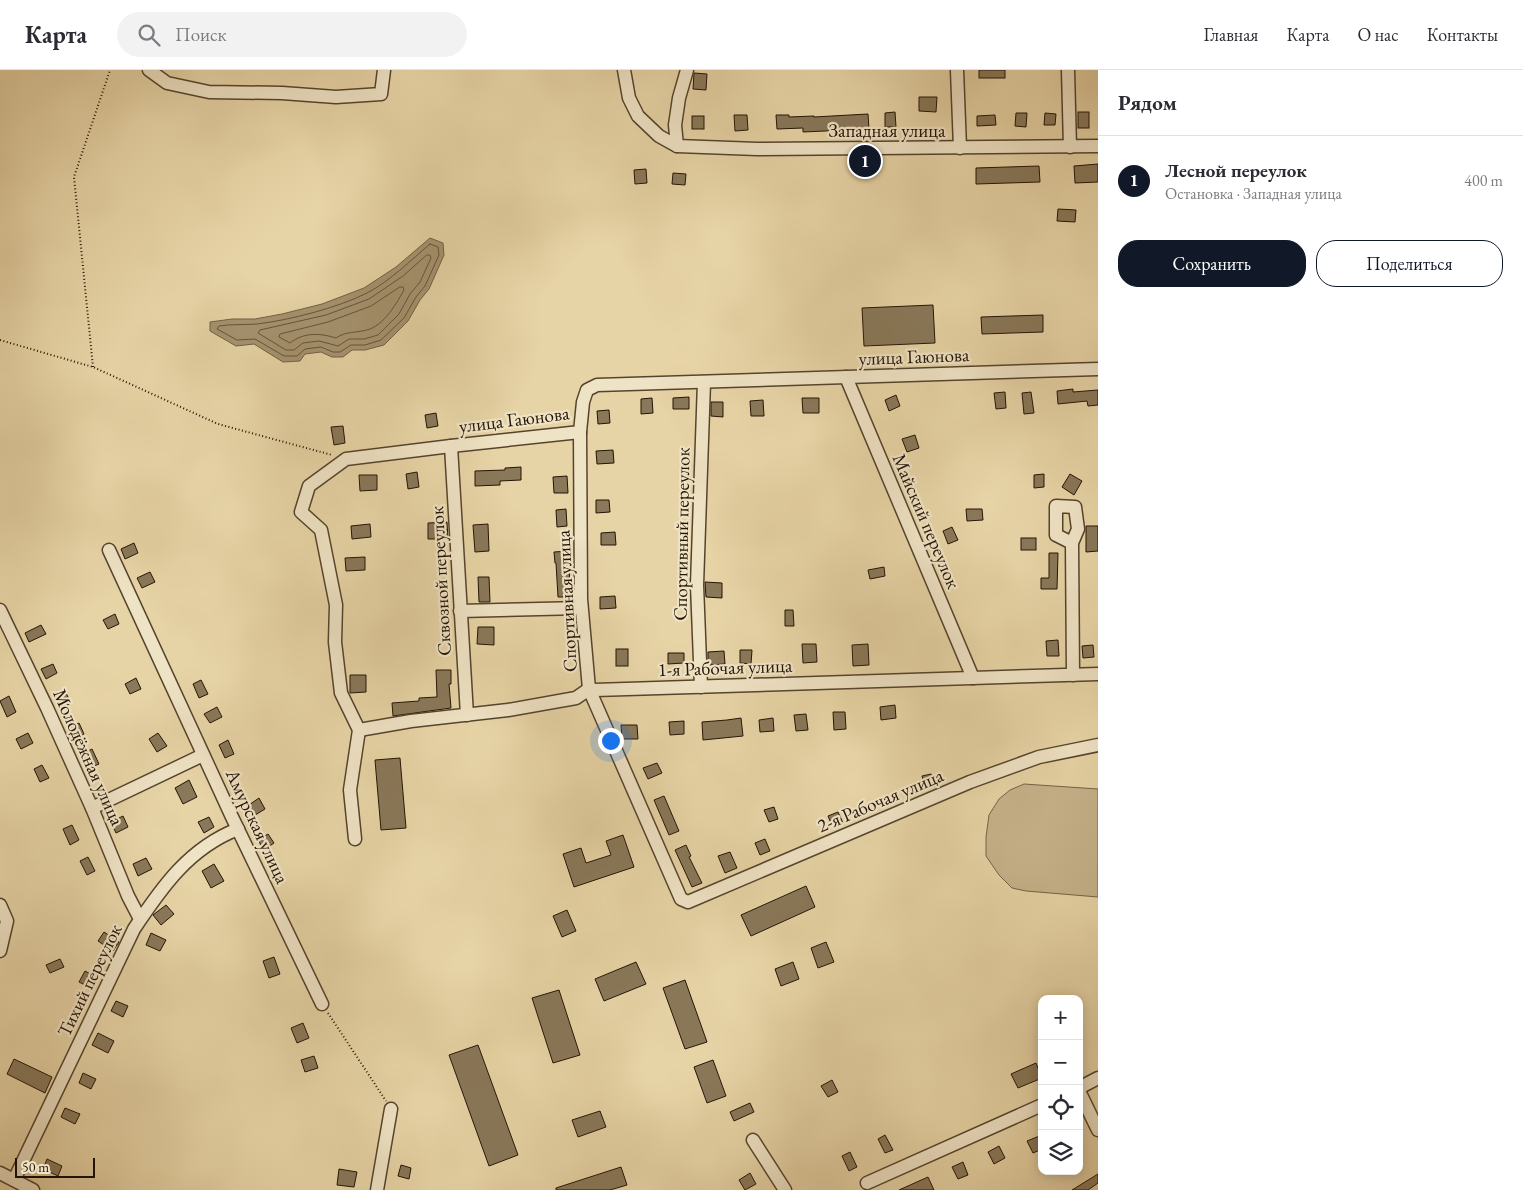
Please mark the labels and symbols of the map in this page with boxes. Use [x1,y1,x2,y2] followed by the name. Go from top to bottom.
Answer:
[828,118,946,143] street label: Западная улица
[849,142,881,180] pin: 1
[858,342,970,371] street label: улица Гаюнова
[457,400,571,439] street label: улица Гаюнова
[667,447,696,621] street label: Спортивный переулок
[887,450,966,593] street label: Майский переулок
[424,505,457,656] street label: Сквозной переулок
[550,529,583,673] street label: Спортивная улица
[657,653,793,682] street label: 1-я Рабочая улица
[47,685,130,830] street label: Молодёжная улица
[598,728,624,754] your location
[813,762,947,838] street label: 2-я Рабочая улица
[220,764,295,888] street label: Амурская улица
[51,920,128,1041] street label: Тихий переулок
[15,1155,95,1178] scale bar

